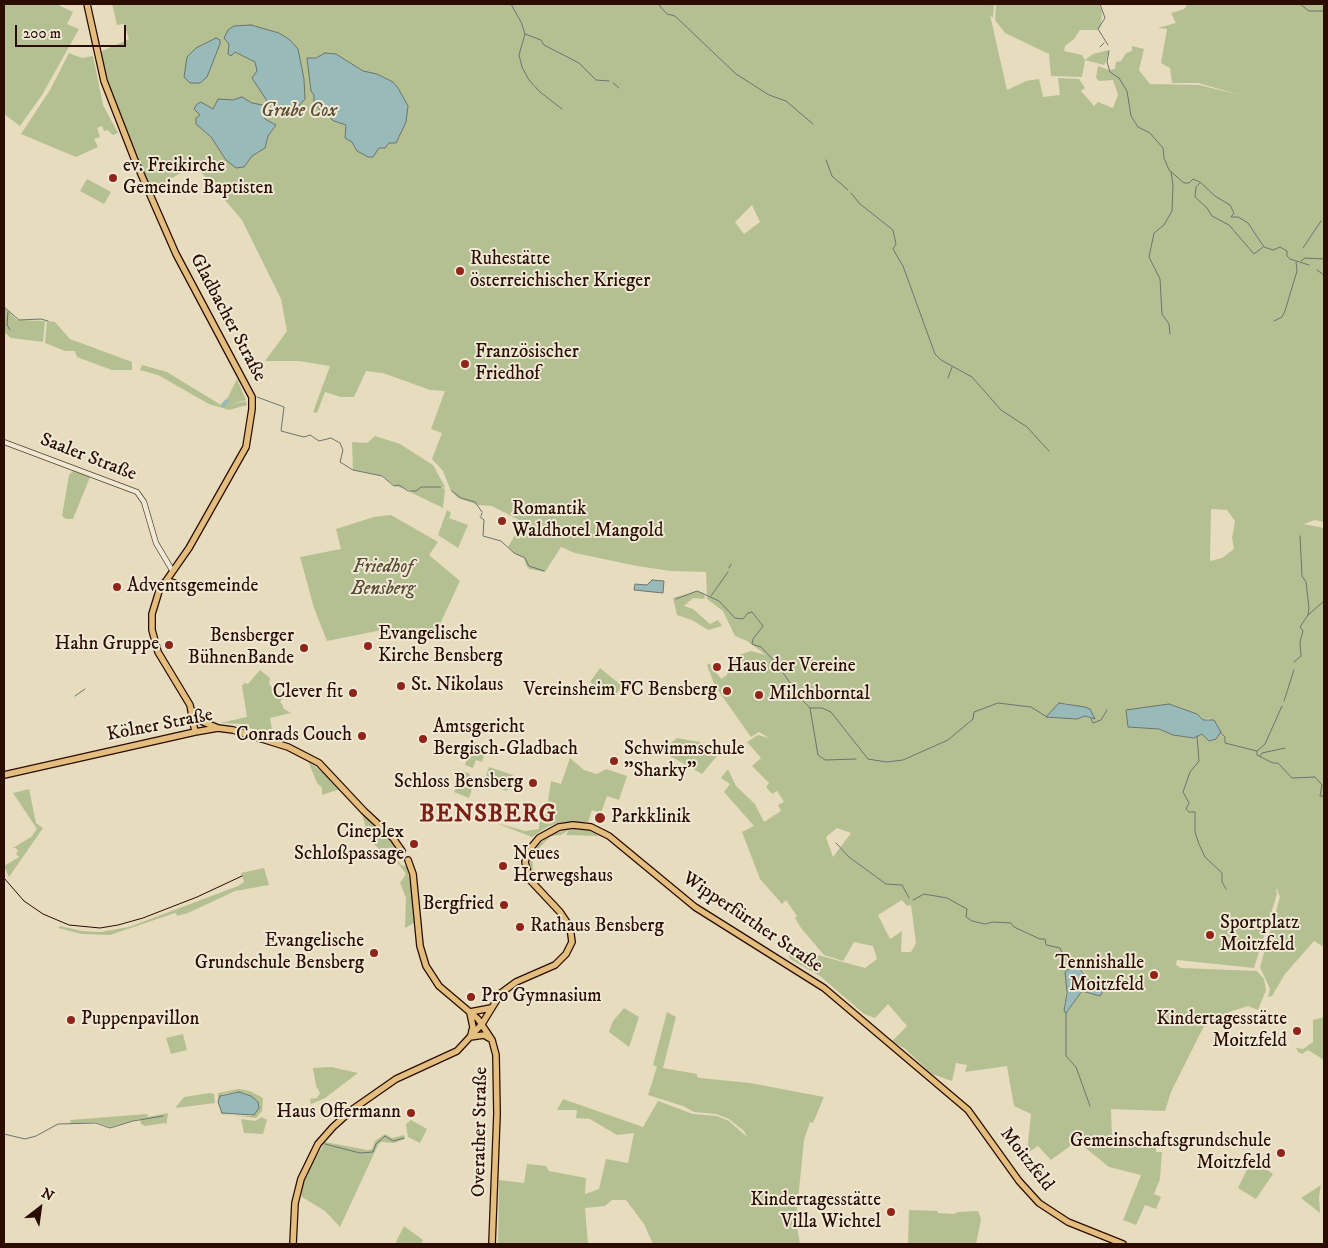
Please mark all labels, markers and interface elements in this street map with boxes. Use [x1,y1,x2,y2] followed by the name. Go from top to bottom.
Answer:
[18,15,129,47] scale bar
[23,24,61,43] text: 200 m
[261,101,337,123] park label: Grube Cox
[123,156,273,200] place label: ev. Freikirche Gemeinde Baptisten
[107,172,119,184] marker: ev. Freikirche Gemeinde Baptisten
[470,249,650,293] place label: Ruhestätte österreichischer Krieger
[184,250,270,386] street label: Gladbacher Straße
[454,265,466,277] marker: Ruhestätte österreichischer Krieger
[475,342,579,386] place label: Französischer Friedhof
[459,358,471,370] marker: Französischer Friedhof
[37,429,139,487] street label: Saaler Straße
[512,499,663,543] place label: Romantik Waldhotel Mangold
[496,515,508,527] marker: Romantik Waldhotel Mangold
[351,557,415,601] park label: Friedhof Bensberg
[127,576,258,598] place label: Adventsgemeinde
[111,581,123,593] marker: Adventsgemeinde
[378,624,503,668] place label: Evangelische Kirche Bensberg
[188,626,294,670] place label: Bensberger BühnenBande
[55,634,159,656] place label: Hahn Gruppe
[163,639,175,651] marker: Hahn Gruppe
[362,640,374,652] marker: Evangelische Kirche Bensberg
[298,642,310,654] marker: Bensberger BühnenBande
[727,656,856,678] place label: Haus der Vereine
[711,661,723,673] marker: Haus der Vereine
[411,675,503,697] place label: St. Nikolaus
[395,680,407,692] marker: St. Nikolaus
[523,680,717,702] place label: Vereinsheim FC Bensberg
[273,682,343,704] place label: Clever fit
[769,684,870,706] place label: Milchborntal
[721,685,733,697] marker: Vereinsheim FC Bensberg
[347,687,359,699] marker: Clever fit
[753,689,765,701] marker: Milchborntal
[105,705,215,747] street label: Kölner Straße
[433,717,578,761] place label: Amtsgericht Bergisch-Gladbach
[236,725,352,747] place label: Conrads Couch
[356,730,368,742] marker: Conrads Couch
[417,733,429,745] marker: Amtsgericht Bergisch-Gladbach
[624,739,745,783] place label: Schwimmschule "Sharky"
[608,755,620,767] marker: Schwimmschule "Sharky"
[394,772,523,794] place label: Schloss Bensberg
[527,777,539,789] marker: Schloss Bensberg
[418,802,558,830] district label: BENSBERG
[611,807,691,829] place label: Parkklinik
[593,811,607,825] marker: Parkklinik
[294,822,404,866] place label: Cineplex Schloßpassage
[408,838,420,850] marker: Cineplex Schloßpassage
[513,844,613,888] place label: Neues Herwegshaus
[497,860,509,872] marker: Neues Herwegshaus
[678,868,826,978] street label: Wipperfürther Straße
[422,894,494,916] place label: Bergfried
[498,899,510,911] marker: Bergfried
[1220,913,1299,957] place label: Sportplatz Moitzfeld
[530,916,664,938] place label: Rathaus Bensberg
[514,921,526,933] marker: Rathaus Bensberg
[1204,929,1216,941] marker: Sportplatz Moitzfeld
[195,931,364,975] place label: Evangelische Grundschule Bensberg
[368,947,380,959] marker: Evangelische Grundschule Bensberg
[1055,953,1144,997] place label: Tennishalle Moitzfeld
[1148,969,1160,981] marker: Tennishalle Moitzfeld
[481,986,602,1008] place label: Pro Gymnasium
[465,991,477,1003] marker: Pro Gymnasium
[81,1009,199,1031] place label: Puppenpavillon
[1156,1009,1287,1053] place label: Kindertagesstätte Moitzfeld
[65,1014,77,1026] marker: Puppenpavillon
[1291,1025,1303,1037] marker: Kindertagesstätte Moitzfeld
[468,1067,494,1197] street label: Overather Straße
[276,1102,401,1124] place label: Haus Offermann
[405,1107,417,1119] marker: Haus Offermann
[994,1124,1058,1196] street label: Moitzfeld
[1070,1131,1271,1175] place label: Gemeinschaftsgrundschule Moitzfeld
[1275,1147,1287,1159] marker: Gemeinschaftsgrundschule Moitzfeld
[15,1183,65,1233] north arrow
[38,1184,57,1206] text: N
[750,1190,881,1234] place label: Kindertagesstätte Villa Wichtel
[885,1206,897,1218] marker: Kindertagesstätte Villa Wichtel

